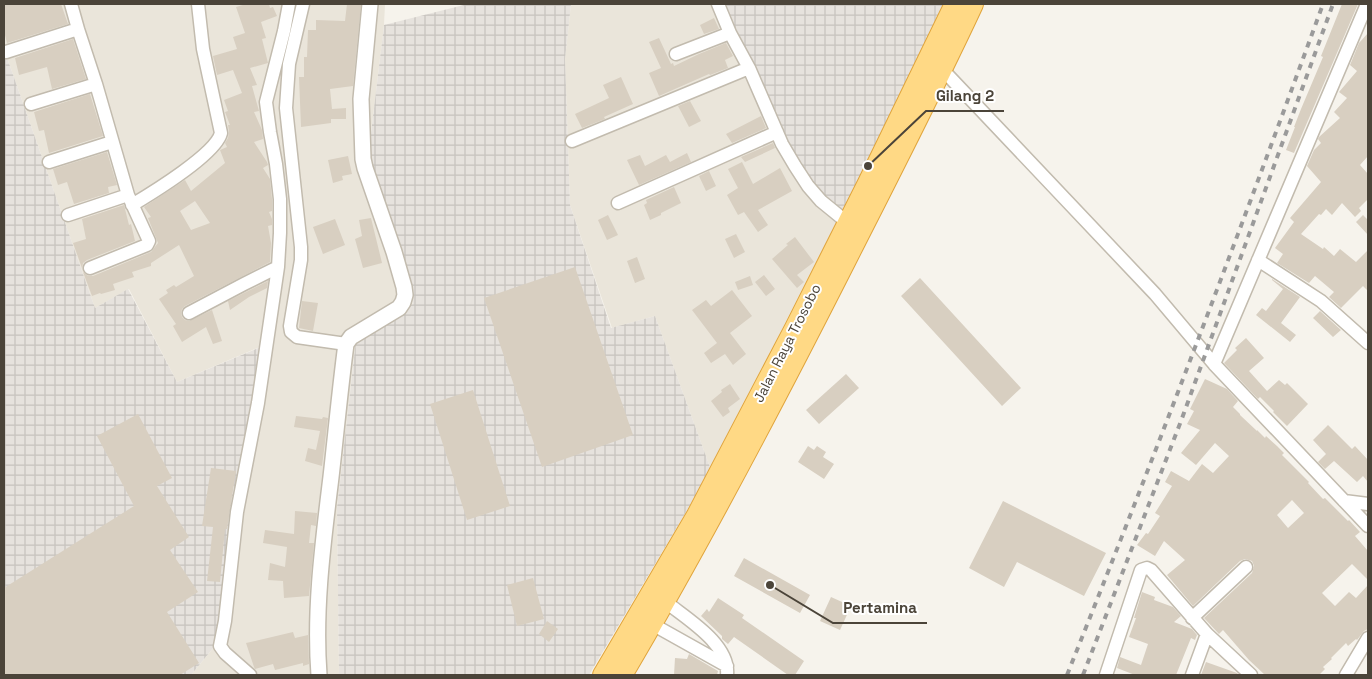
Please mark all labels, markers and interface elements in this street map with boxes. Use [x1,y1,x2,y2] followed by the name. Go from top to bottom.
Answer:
[926,81,1004,111] callout: Gilang 2
[936,86,994,105] text: Gilang 2
[749,281,825,405] street label: Jalan Raya Trosobo
[833,593,927,623] callout: Pertamina
[843,598,917,617] text: Pertamina

